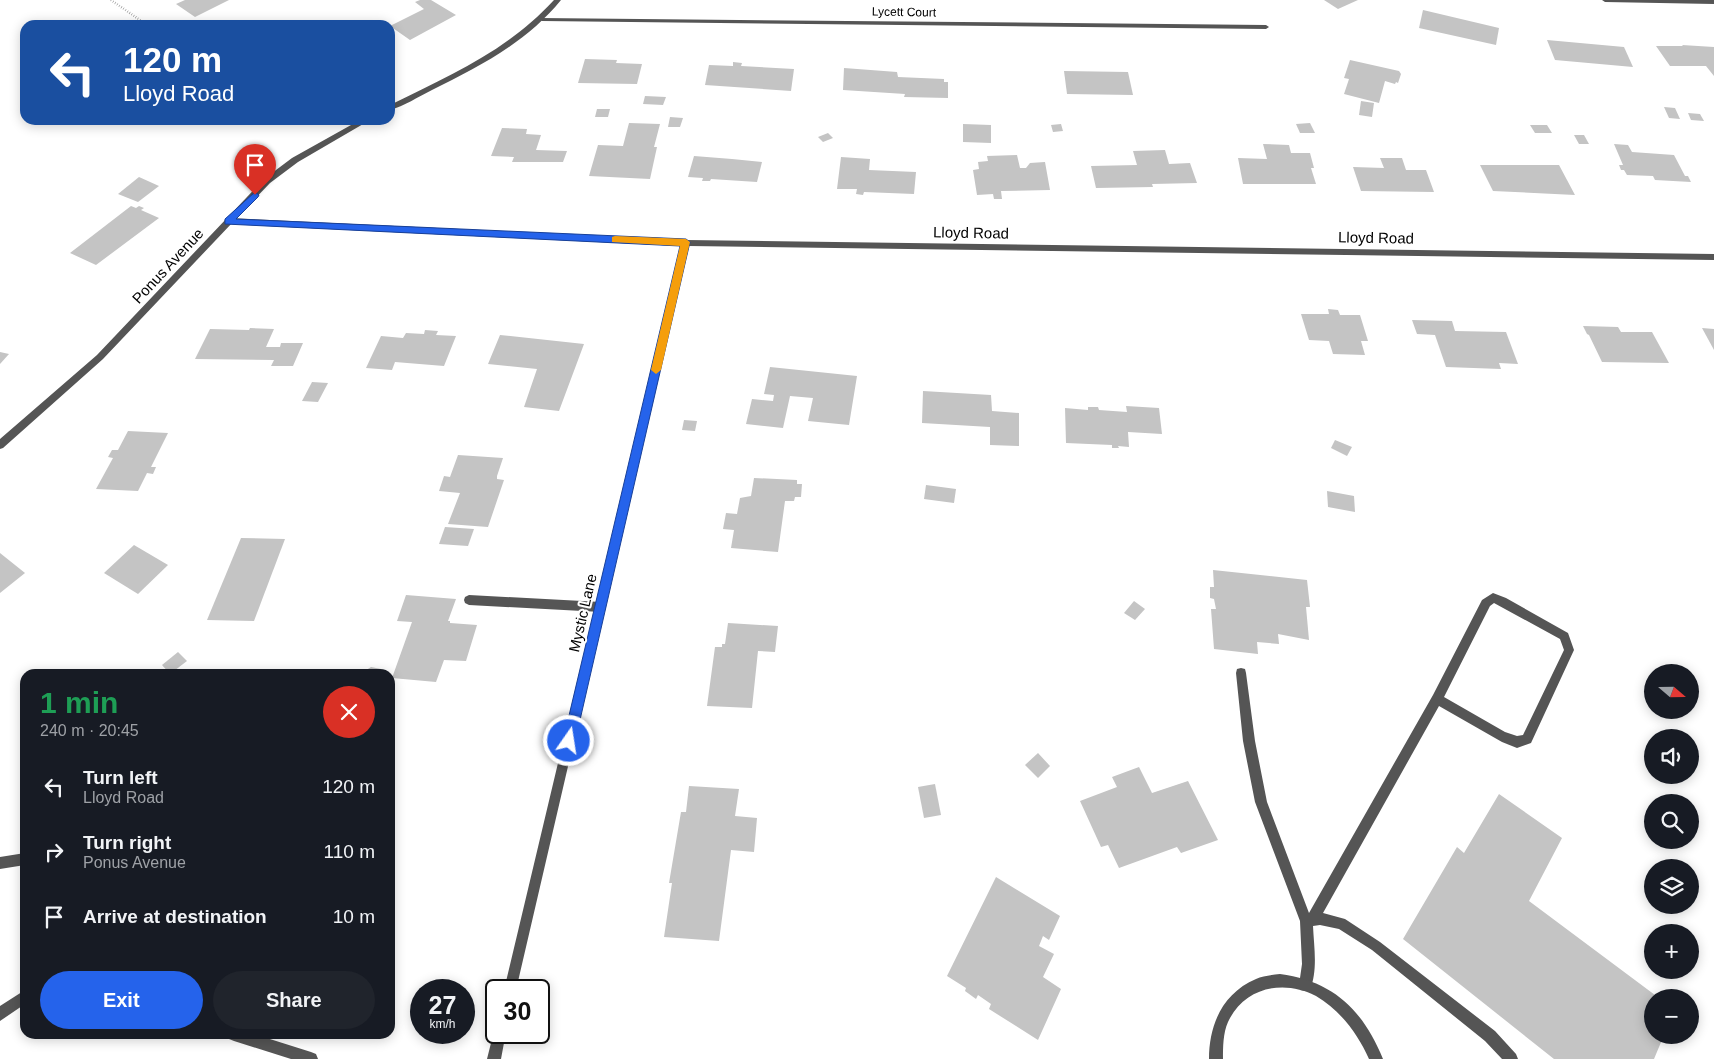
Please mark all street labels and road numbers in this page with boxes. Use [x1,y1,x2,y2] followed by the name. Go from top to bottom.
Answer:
[872,4,937,20] street label: Lycett Court
[933,223,1009,242] street label: Lloyd Road
[129,225,207,307] street label: Ponus Avenue
[1338,228,1414,247] street label: Lloyd Road
[565,572,600,654] street label: Mystic Lane

